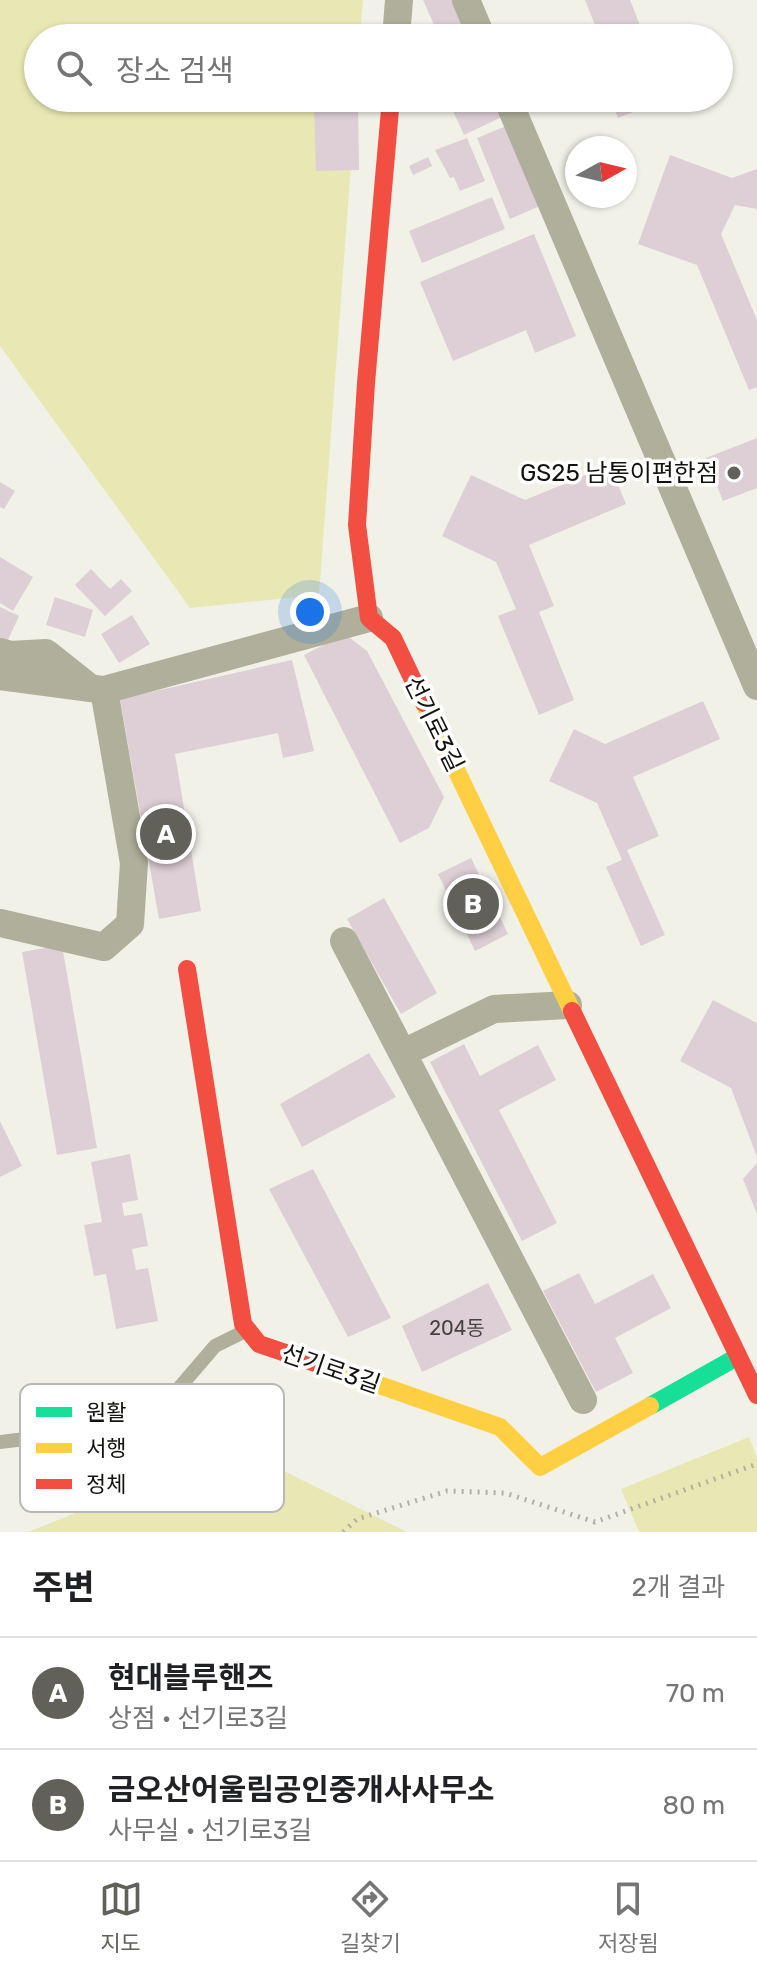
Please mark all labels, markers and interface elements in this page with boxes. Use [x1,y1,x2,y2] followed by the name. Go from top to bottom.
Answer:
[24,24,733,112] search box
[52,46,96,90] icon: search
[116,53,234,89] text: 장소 검색
[565,136,637,208] north arrow
[520,459,718,487] place label: GS25 남통이편한점
[725,464,743,482] marker: GS25 남통이편한점
[290,592,330,632] your location
[399,672,469,776] street label: 선기로3길
[140,804,192,864] pin: A
[447,874,499,934] pin: B
[429,1316,485,1340] house number: 204동
[278,1339,384,1399] street label: 선기로3길
[20,1384,284,1512] legend
[86,1399,126,1426] text: 원활
[86,1435,126,1462] text: 서행
[86,1471,126,1498] text: 정체
[32,1567,95,1608] text: 주변
[632,1572,725,1603] text: 2개 결과
[108,1660,274,1696] text: 현대블루핸즈
[49,1678,67,1709] text: A
[666,1678,725,1709] text: 70 m
[108,1703,288,1734] text: 상점 · 선기로3길
[108,1772,494,1808] text: 금오산어울림공인중개사사무소
[49,1790,67,1821] text: B
[662,1790,725,1821] text: 80 m
[108,1815,312,1846] text: 사무실 · 선기로3길
[99,1877,143,1957] tab: 지도
[340,1877,400,1957] tab: 길찾기
[598,1877,658,1957] tab: 저장됨

